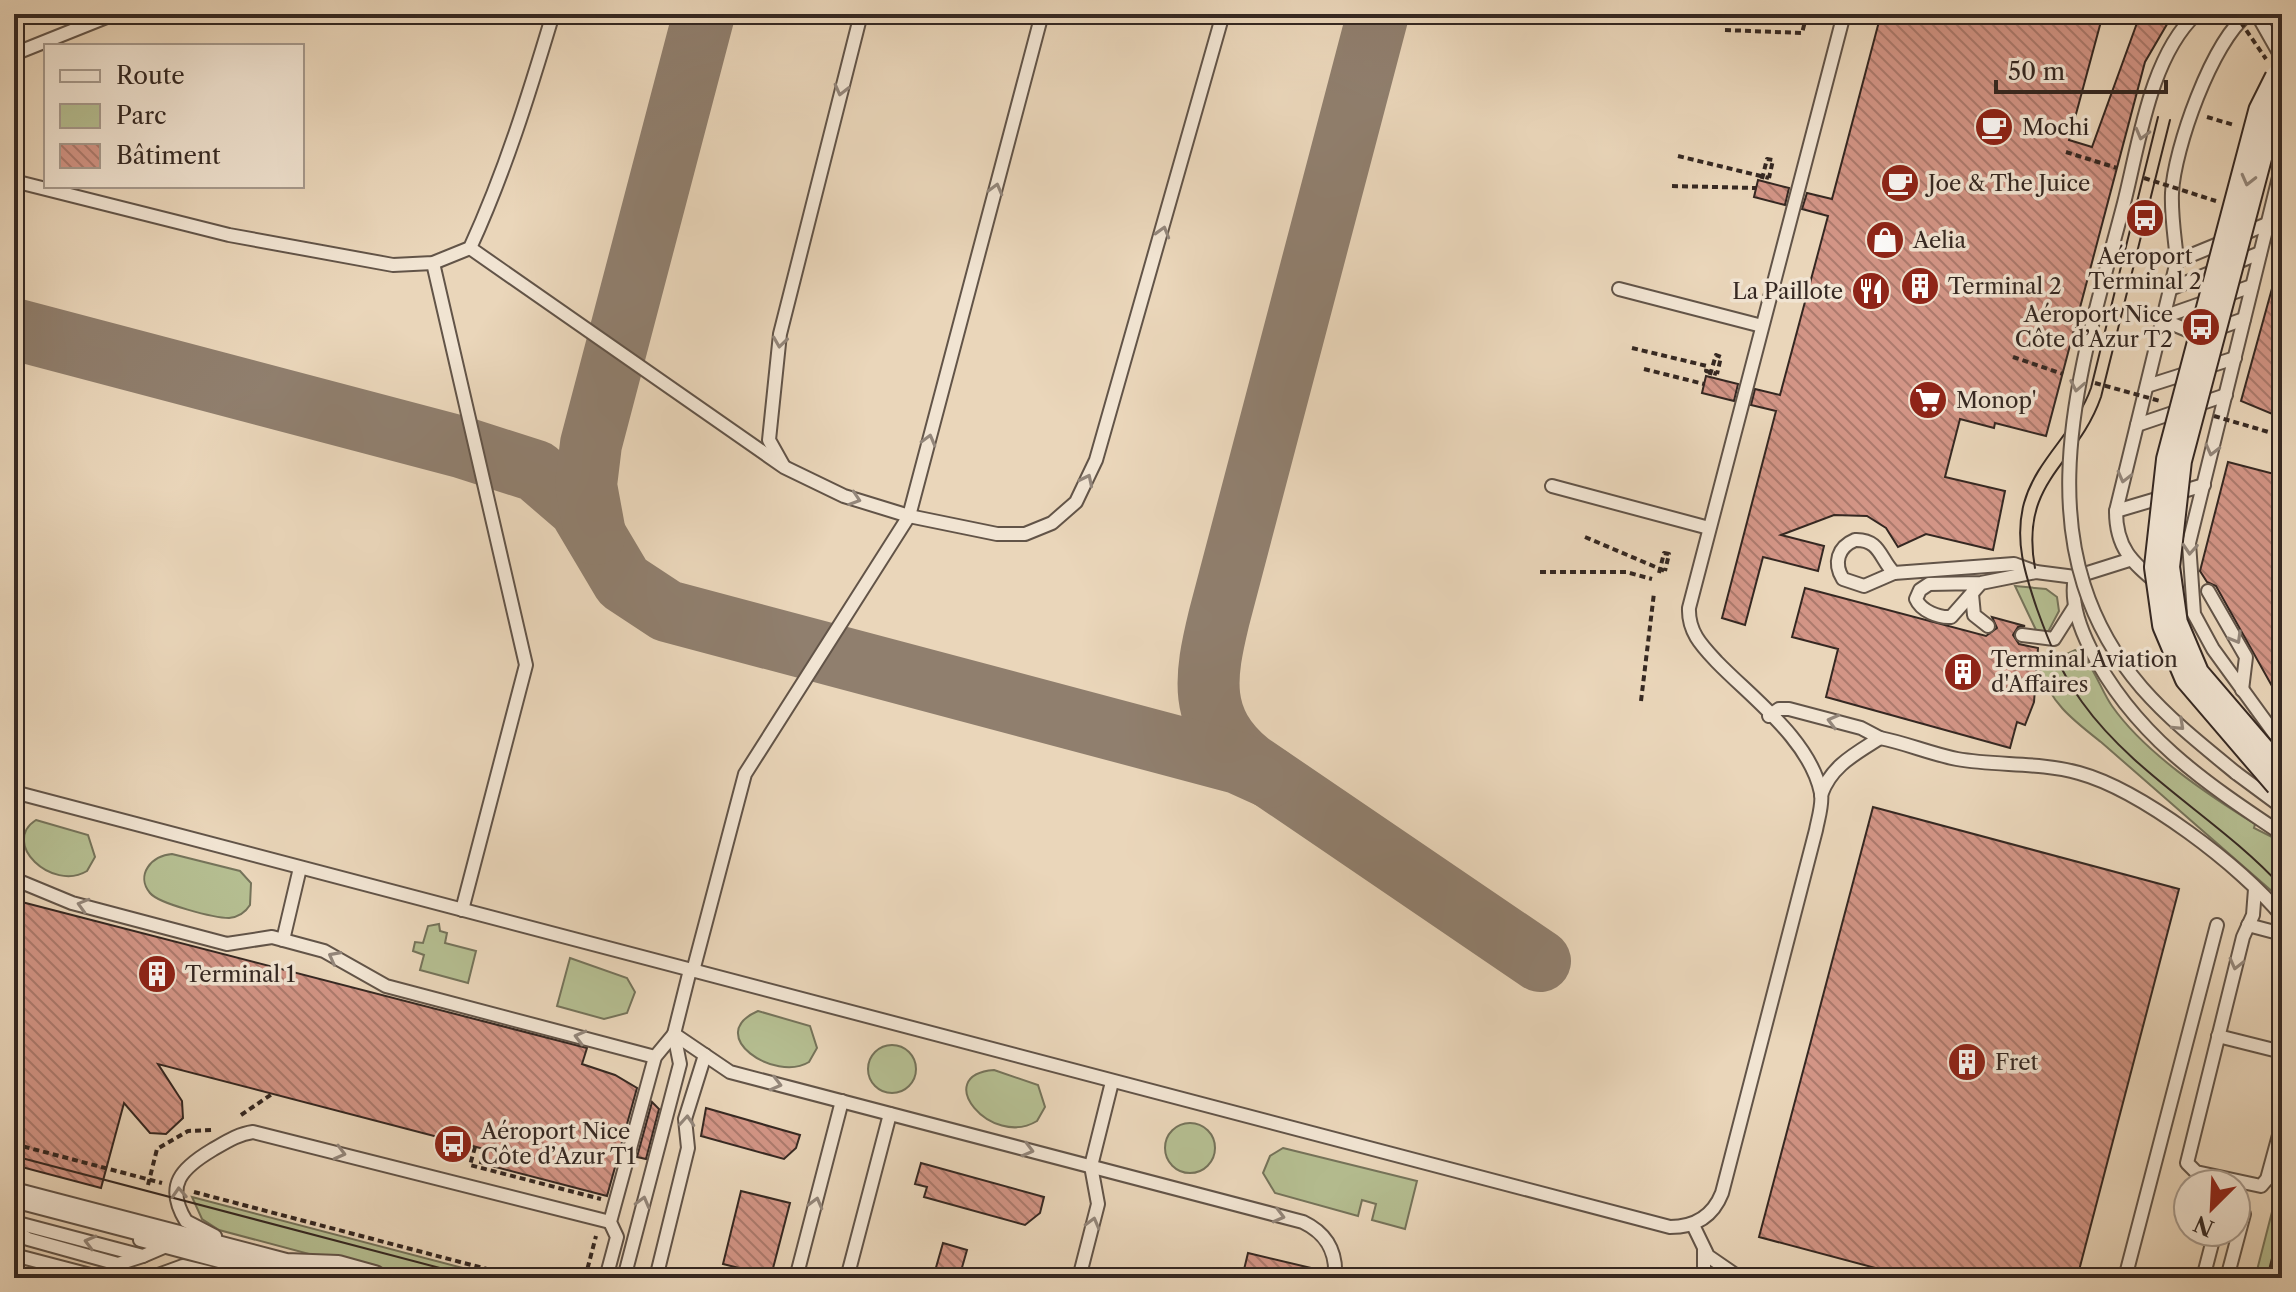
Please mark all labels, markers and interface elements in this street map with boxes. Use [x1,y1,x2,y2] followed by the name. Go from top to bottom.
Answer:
[44,44,304,188] legend
[1996,44,2166,94] scale bar
[2008,57,2065,86] text: 50 m
[116,61,185,90] text: Route
[834,82,851,96] one-way arrow
[116,101,167,130] text: Parc
[1973,106,2015,148] cafe icon: Mochi
[2022,114,2089,141] place label: Mochi
[2135,127,2152,141] one-way arrow
[116,141,221,170] text: Bâtiment
[1879,162,1921,204] cafe icon: Joe & The Juice
[1925,170,2090,197] place label: Joe & The Juice
[2241,172,2258,186] one-way arrow
[986,182,1003,196] one-way arrow
[2124,197,2166,239] bus stop icon: Aéroport Terminal 2
[1864,219,1906,261] shop icon: Aelia
[1154,225,1170,239] one-way arrow
[1912,227,1967,254] place label: Aelia
[2088,243,2202,295] place label: Aéroport Terminal 2
[1899,265,1941,307] building icon: Terminal 2
[1850,270,1892,312] restaurant icon: La Paillote
[1948,273,2062,300] place label: Terminal 2
[1732,278,1843,305] place label: La Paillote
[2015,301,2173,353] place label: Aéroport Nice Côte d’Azur T2
[2180,306,2222,348] bus stop icon: Aéroport Nice Côte d’Azur T2
[772,335,789,349] one-way arrow
[2069,378,2086,392] one-way arrow
[1907,379,1949,421] supermarket icon: Monop'
[1956,387,2036,414] place label: Monop'
[920,434,936,448] one-way arrow
[2205,442,2222,456] one-way arrow
[2117,470,2134,483] one-way arrow
[1077,473,1092,488] one-way arrow
[847,490,861,506] one-way arrow
[2182,542,2199,555] one-way arrow
[2226,629,2242,644] one-way arrow
[1991,646,2178,698] place label: Terminal Aviation d'Affaires
[1942,651,1984,693] building icon: Terminal Aviation d'Affaires
[1827,713,1841,730] one-way arrow
[2170,715,2184,730] one-way arrow
[77,898,90,914] one-way arrow
[328,952,342,967] one-way arrow
[136,953,178,995] building icon: Terminal 1
[2228,957,2245,970] one-way arrow
[185,961,295,988] place label: Terminal 1
[573,1030,587,1047] one-way arrow
[1946,1041,1988,1083] building icon: Fret
[1995,1049,2039,1076] place label: Fret
[769,1074,782,1091] one-way arrow
[678,1114,695,1127] one-way arrow
[480,1118,636,1170] place label: Aéroport Nice Côte d’Azur T1
[432,1123,474,1165] bus stop icon: Aéroport Nice Côte d’Azur T1
[1020,1140,1034,1157] one-way arrow
[333,1143,347,1160] one-way arrow
[2172,1168,2252,1248] north arrow
[171,1187,188,1200] one-way arrow
[634,1196,650,1210] one-way arrow
[806,1196,823,1210] one-way arrow
[1271,1206,1285,1223] one-way arrow
[2190,1210,2218,1242] text: N
[1084,1216,1100,1230] one-way arrow
[84,1235,98,1252] one-way arrow

